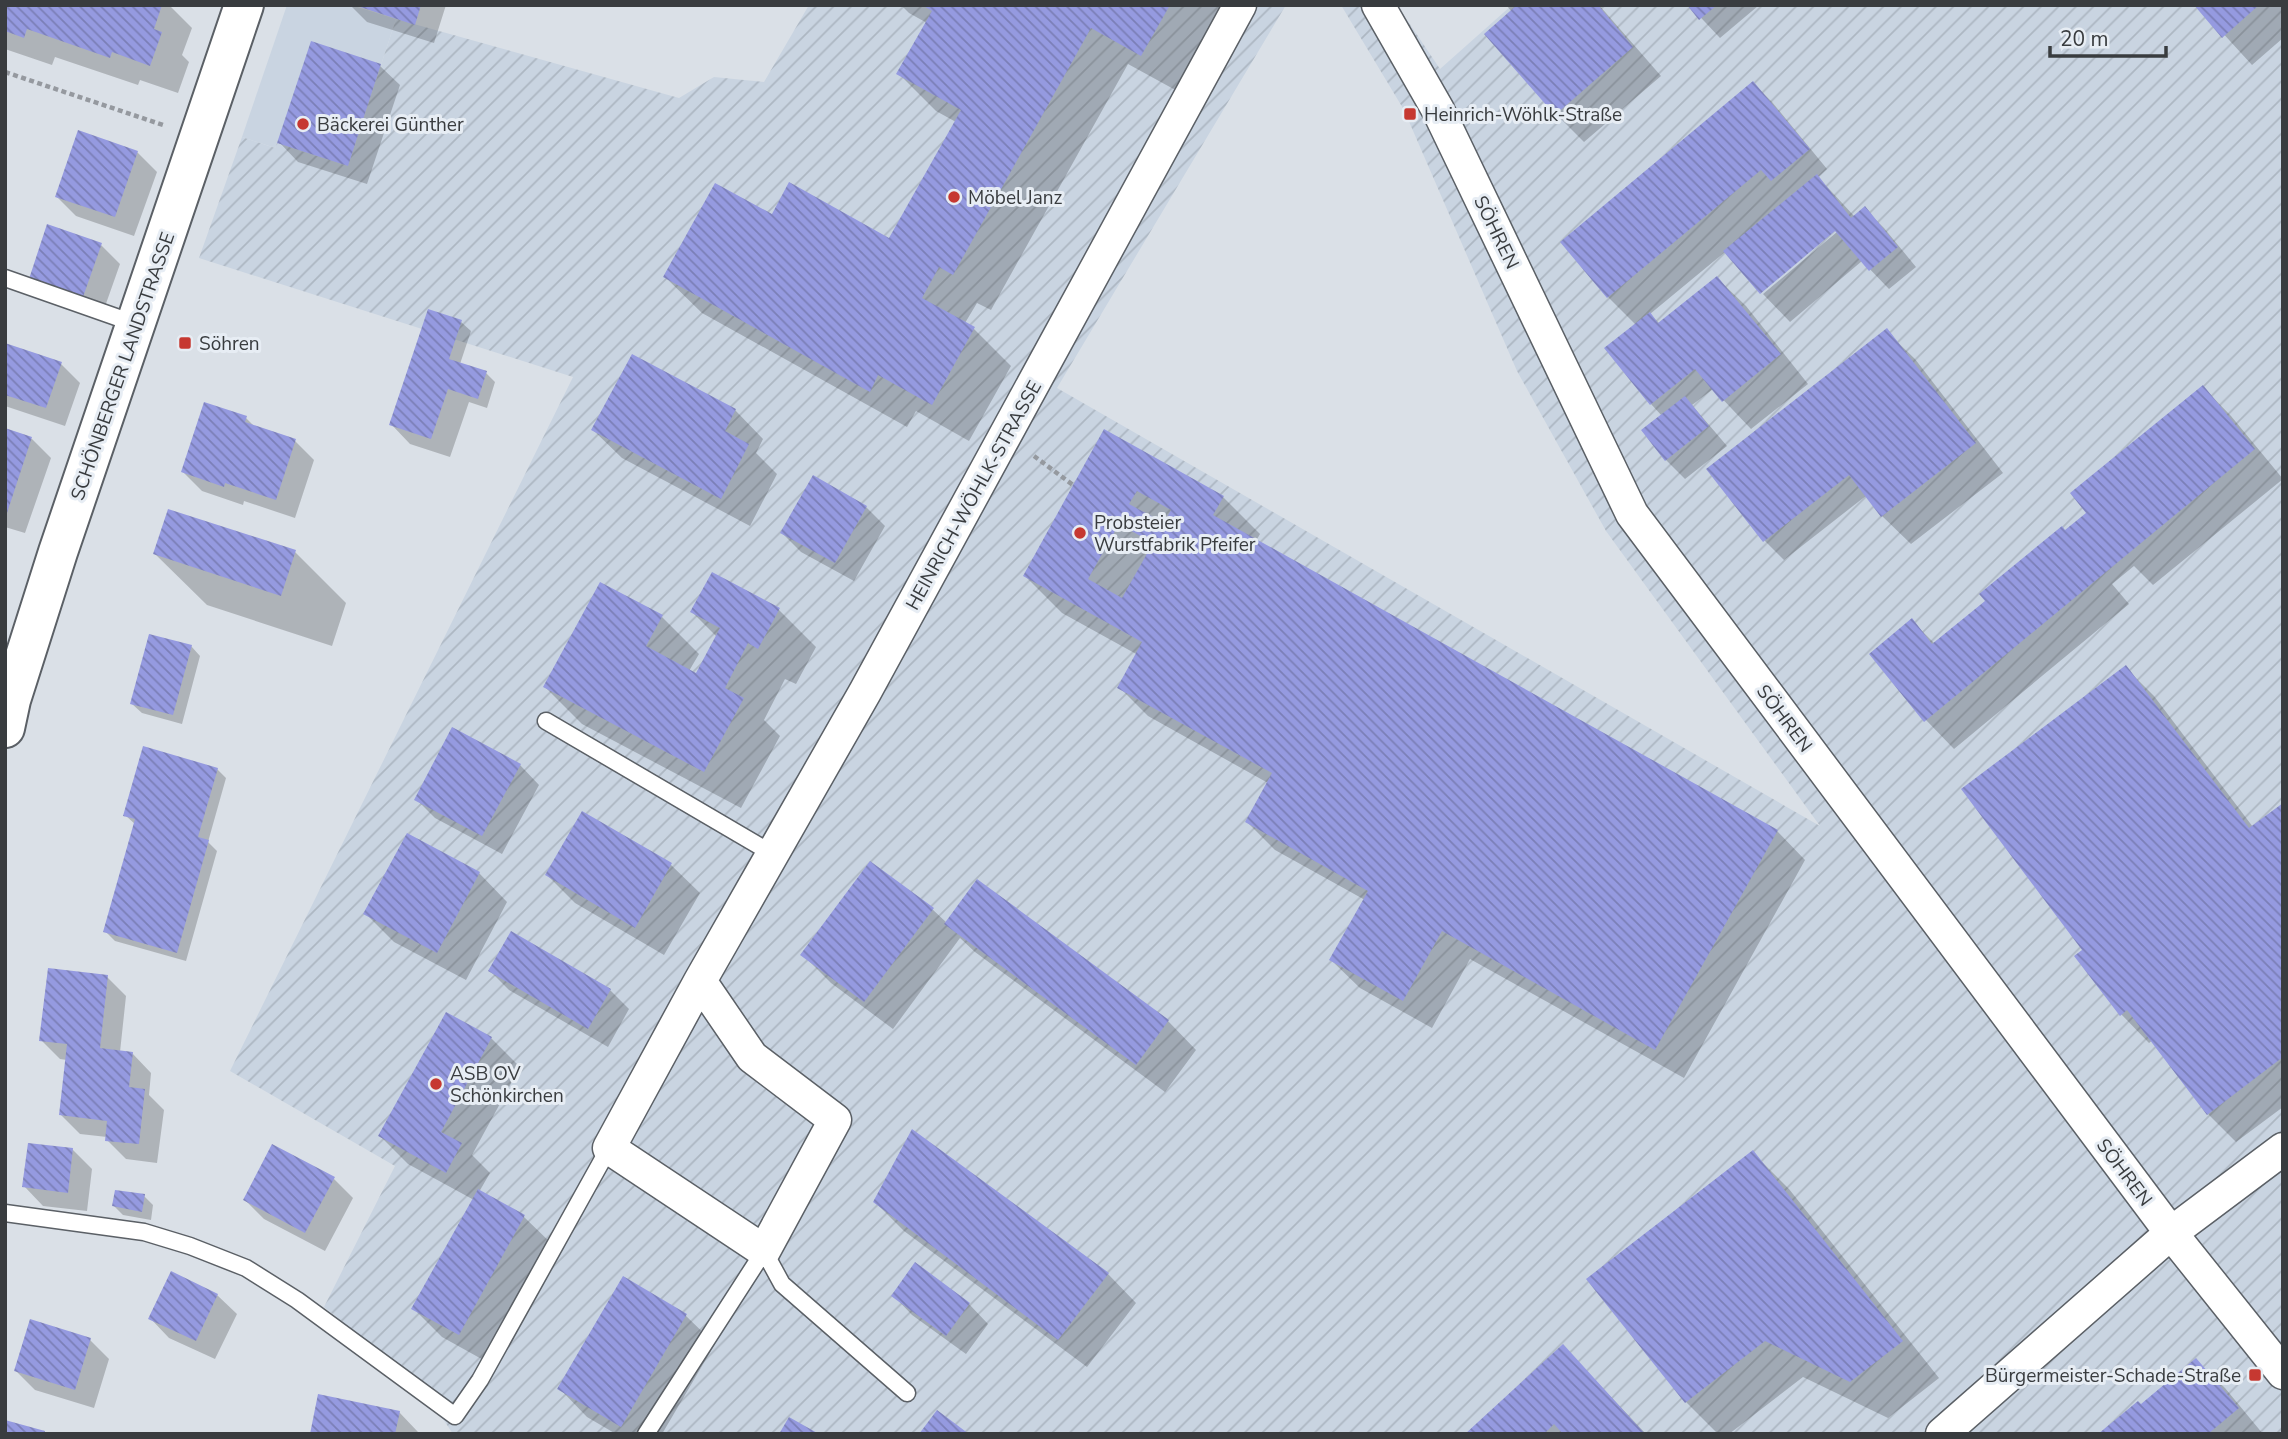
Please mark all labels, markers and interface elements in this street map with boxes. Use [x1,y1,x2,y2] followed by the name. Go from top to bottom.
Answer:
[2050,14,2166,58] scale bar
[2060,25,2109,53] text: 20 m
[1424,102,1622,128] place label: Heinrich-Wöhlk-Straße
[1402,106,1418,122] marker: Heinrich-Wöhlk-Straße
[317,112,464,138] place label: Bäckerei Günther
[295,116,311,132] marker: Bäckerei Günther
[968,185,1063,211] place label: Möbel Janz
[946,189,962,205] marker: Möbel Janz
[1467,191,1525,273] street label: SÖHREN
[65,229,181,504] street label: SCHÖNBERGER LANDSTRASSE
[199,331,260,357] place label: Söhren
[177,335,193,351] marker: Söhren
[900,376,1048,615] street label: HEINRICH-WÖHLK-STRASSE
[1094,510,1256,558] place label: Probsteier Wurstfabrik Pfeifer
[1072,525,1088,541] marker: Probsteier Wurstfabrik Pfeifer
[1750,679,1818,758] street label: SÖHREN
[450,1061,564,1109] place label: ASB OV Schönkirchen
[428,1076,444,1092] marker: ASB OV Schönkirchen
[2090,1133,2158,1212] street label: SÖHREN
[1985,1363,2241,1389] place label: Bürgermeister-Schade-Straße
[2247,1367,2263,1383] marker: Bürgermeister-Schade-Straße

